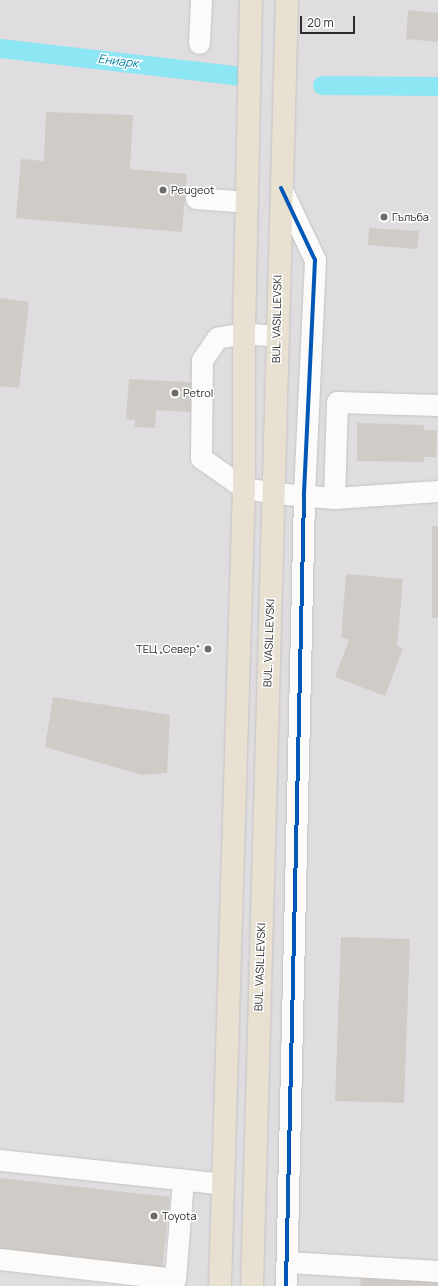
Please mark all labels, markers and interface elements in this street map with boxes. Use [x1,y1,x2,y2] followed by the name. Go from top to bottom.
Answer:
[302,8,357,34] scale bar
[307,14,334,31] text: 20 m
[97,51,139,71] water label: Ениарк
[171,183,214,197] place label: Peugeot
[158,185,168,195] marker: Peugeot
[392,210,429,224] place label: Гълъба
[379,212,389,222] marker: Гълъба
[270,274,284,364] street label: BUL. VASIL LEVSKI
[183,386,213,400] place label: Petrol
[170,388,180,398] marker: Petrol
[261,598,277,688] street label: BUL. VASIL LEVSKI
[136,642,200,656] place label: ТЕЦ „Север“
[203,644,213,654] marker: ТЕЦ „Север“
[252,922,268,1012] street label: BUL. VASIL LEVSKI
[162,1209,197,1223] place label: Toyota
[149,1211,159,1221] marker: Toyota

